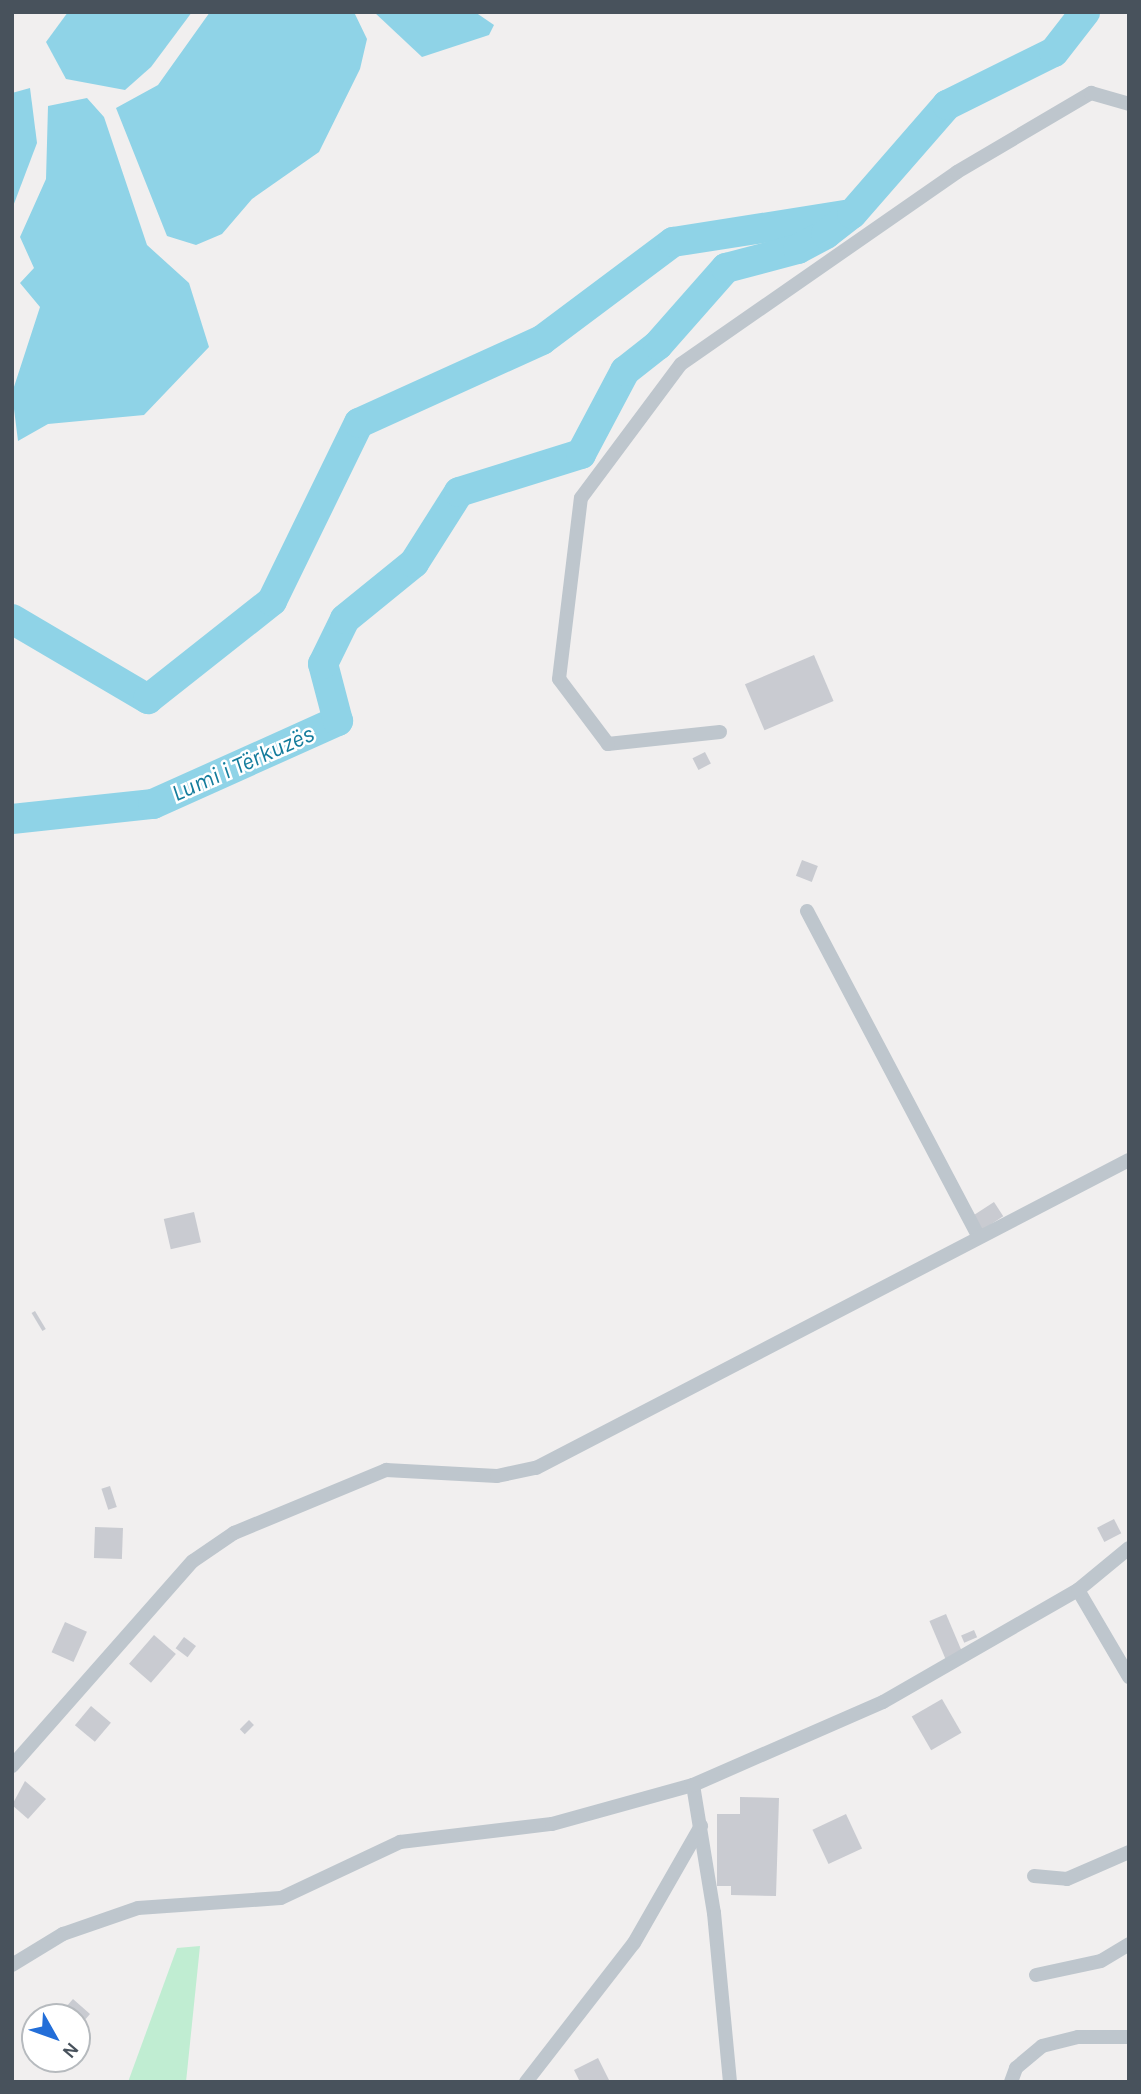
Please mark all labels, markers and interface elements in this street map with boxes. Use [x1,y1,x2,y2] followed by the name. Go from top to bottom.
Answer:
[167,720,319,808] water label: Lumi i Tërkuzës
[21,2003,91,2073] north arrow
[58,2038,83,2063] text: N

